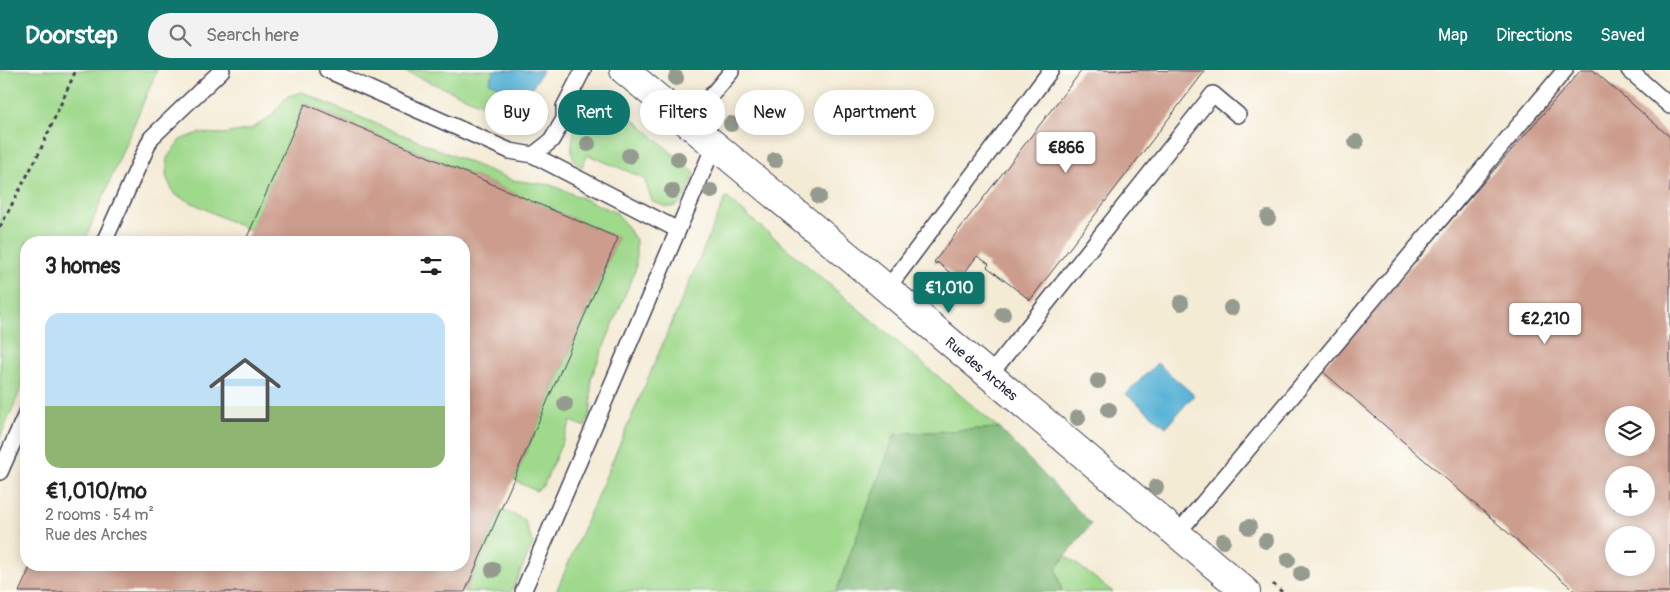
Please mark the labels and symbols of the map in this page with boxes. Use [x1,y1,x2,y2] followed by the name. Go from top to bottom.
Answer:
[1036,132,1096,174] pin: €866
[908,272,990,314] pin: €1,010
[1504,302,1586,345] pin: €2,210
[942,334,1021,405] street label: Rue des Arches

